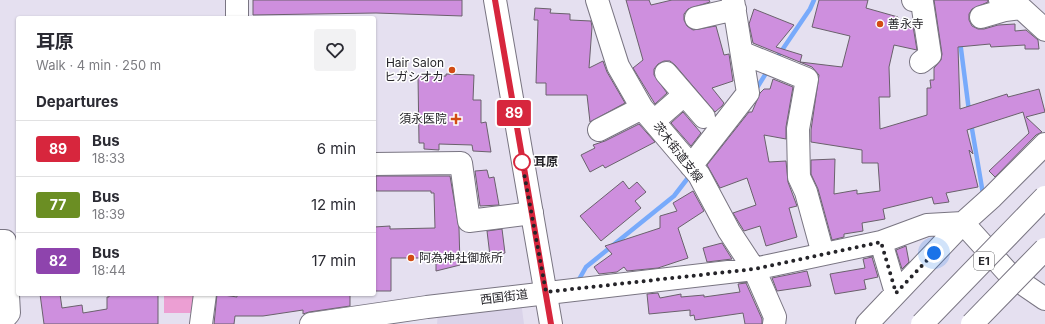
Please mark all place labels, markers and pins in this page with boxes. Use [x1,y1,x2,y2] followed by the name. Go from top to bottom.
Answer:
[888,16,924,31] place label: 善永寺
[875,19,885,29] marker: 善永寺
[384,55,444,84] place label: Hair Salon ヒガシオカ
[447,65,457,75] marker: Hair Salon ヒガシオカ
[399,111,447,126] place label: 須永医院
[450,113,462,125] marker: 須永医院
[513,153,531,171] marker: 耳原
[534,154,558,169] place label: 耳原
[419,250,503,265] place label: 阿為神社御旅所
[406,253,416,263] marker: 阿為神社御旅所

